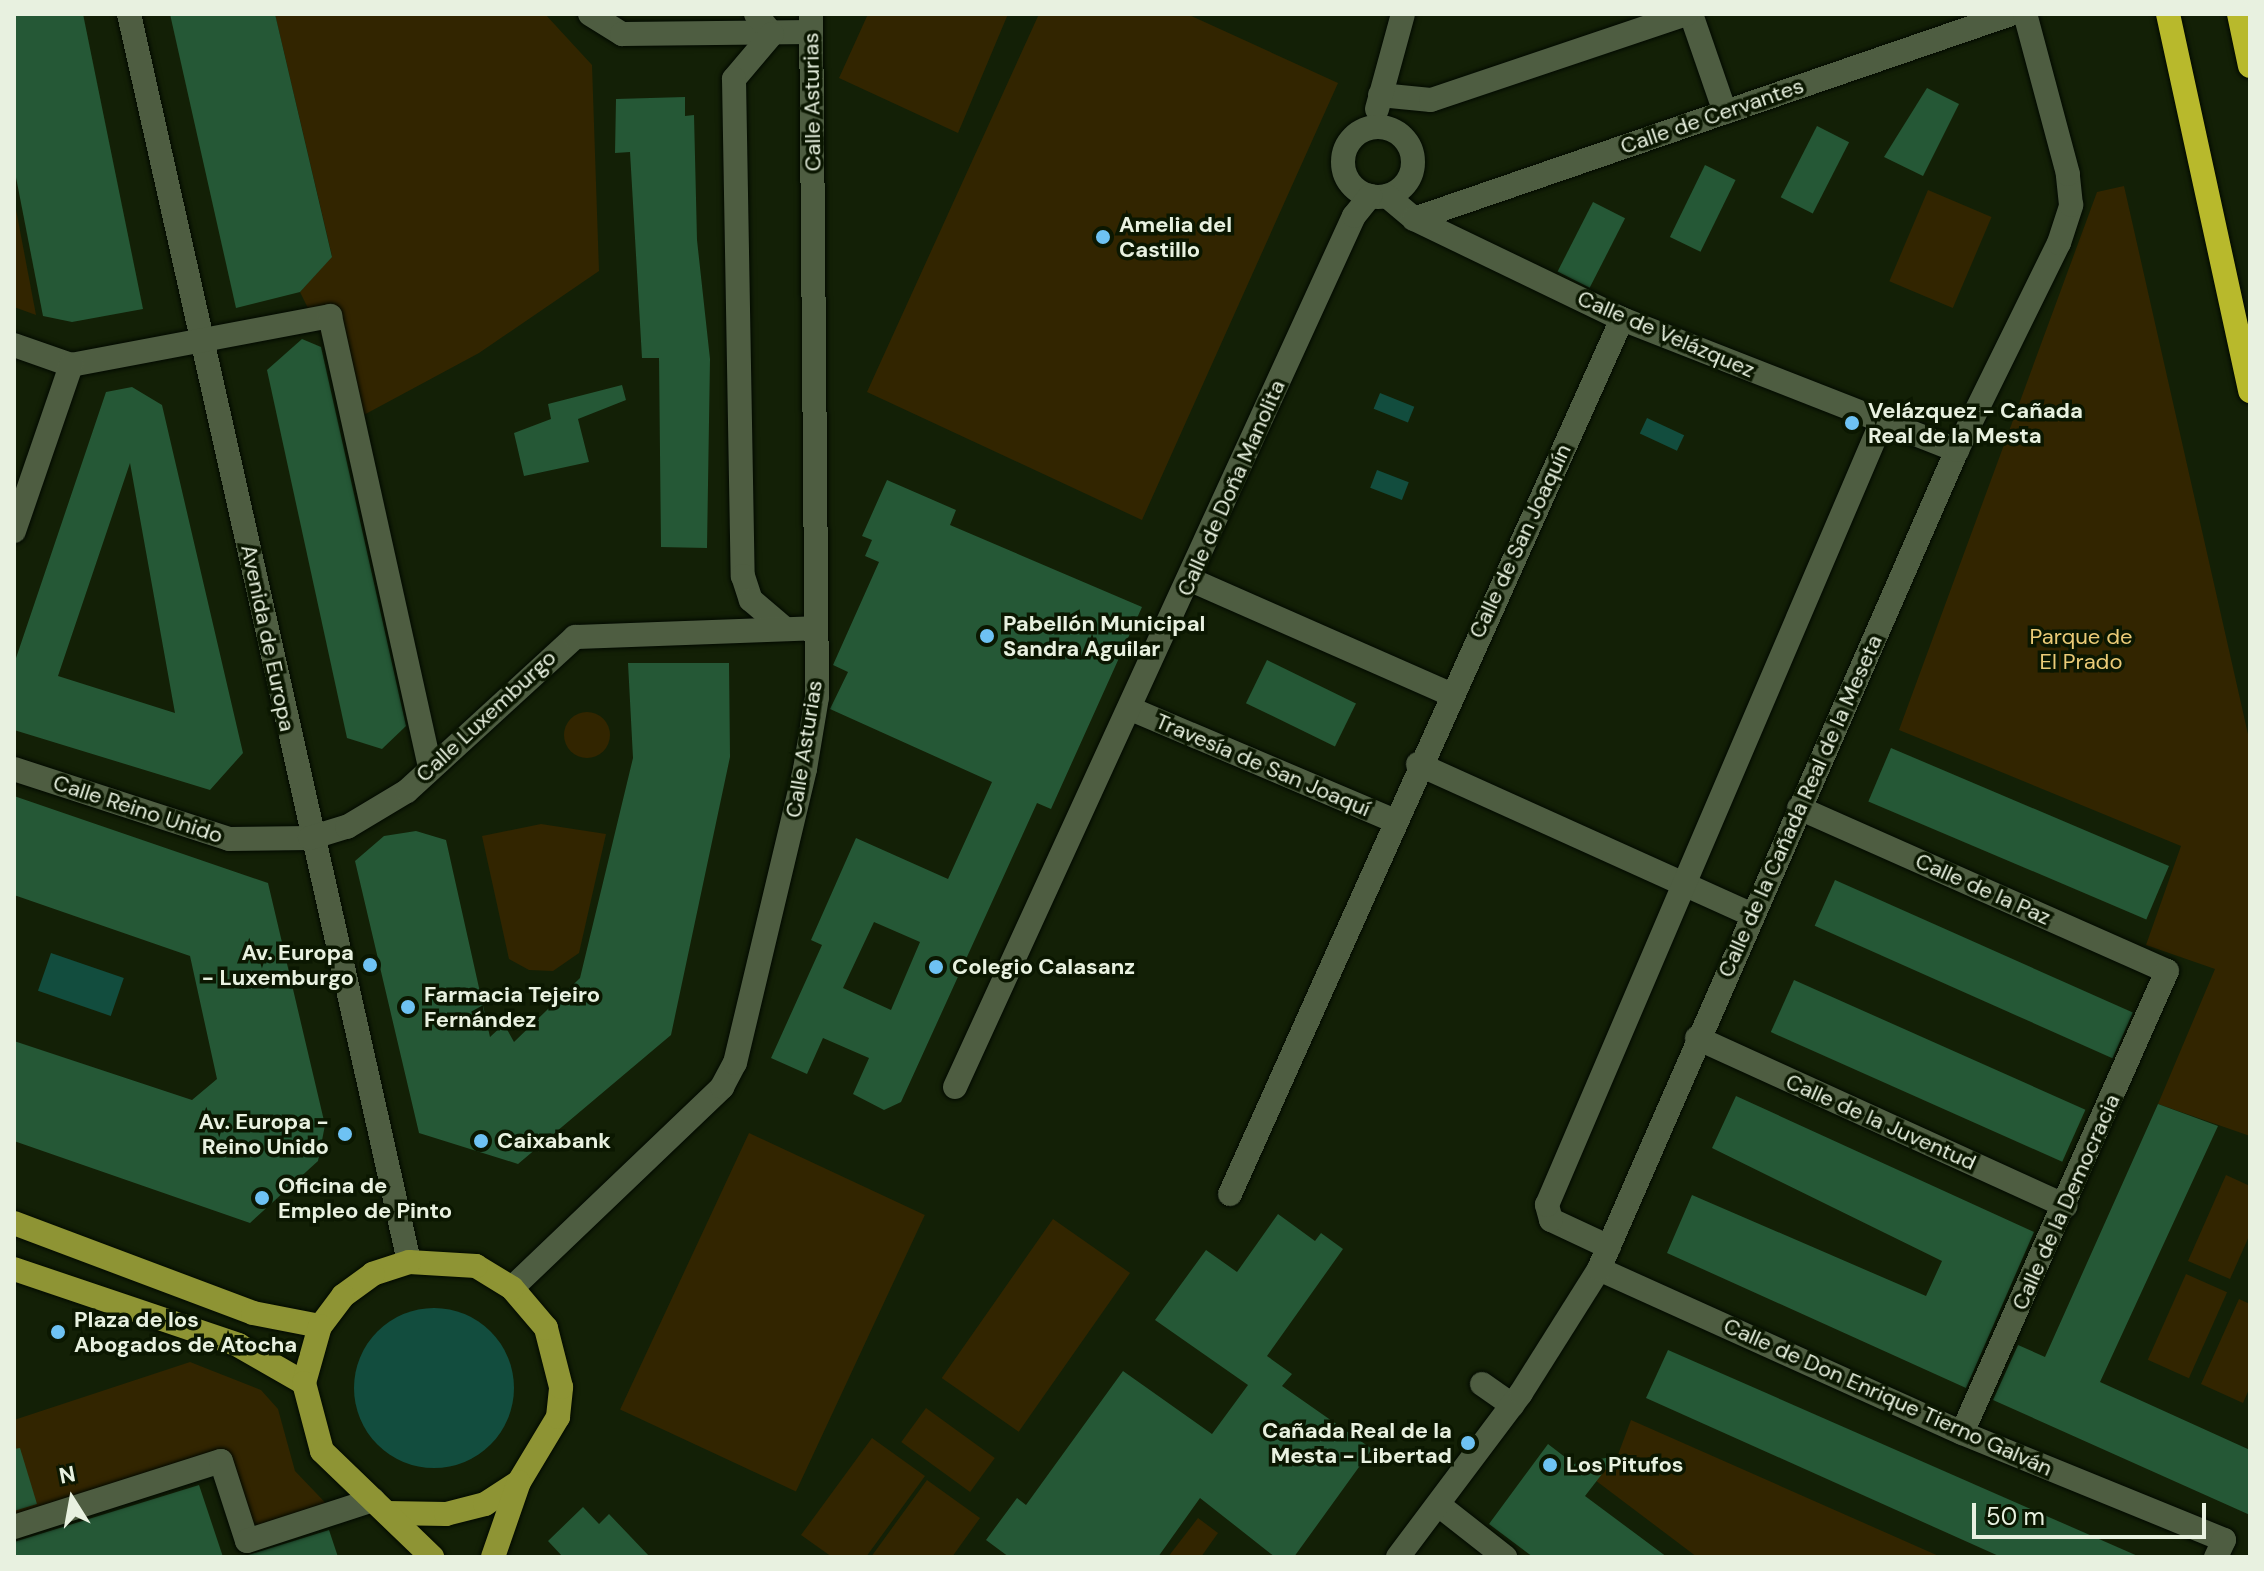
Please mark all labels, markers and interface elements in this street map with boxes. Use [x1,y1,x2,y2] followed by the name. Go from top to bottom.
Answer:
[798,32,826,172] street label: Calle Asturias
[1617,72,1807,160] street label: Calle de Cervantes
[1119,211,1232,262] place label: Amelia del Castillo
[1094,228,1112,246] marker: Amelia del Castillo
[1574,285,1758,383] street label: Calle de Velázquez
[1171,376,1291,600] street label: Calle de Doña Manolita
[1868,397,2083,448] place label: Velázquez - Cañada Real de la Mesta
[1843,414,1861,432] marker: Velázquez - Cañada Real de la Mesta
[1463,440,1577,642] street label: Calle de San Joaquín
[235,542,301,734] street label: Avenida de Europa
[1003,610,1205,662] place label: Pabellón Municipal Sandra Aguilar
[2030,623,2132,674] park label: Parque de El Prado
[978,627,996,645] marker: Pabellón Municipal Sandra Aguilar
[1712,631,1888,981] street label: Calle de la Cañada Real de la Meseta
[411,644,561,788] street label: Calle Luxemburgo
[780,678,828,820] street label: Calle Asturias
[1152,708,1374,822] street label: Travesía de San Joaquí
[50,769,226,849] street label: Calle Reino Unido
[1911,847,2055,931] street label: Calle de la Paz
[202,939,354,990] place label: Av. Europa - Luxemburgo
[952,954,1135,980] place label: Colegio Calasanz
[361,956,379,974] marker: Av. Europa - Luxemburgo
[927,958,945,976] marker: Colegio Calasanz
[424,981,600,1032] place label: Farmacia Tejeiro Fernández
[399,998,417,1016] marker: Farmacia Tejeiro Fernández
[1782,1068,1980,1176] street label: Calle de la Juventud
[2006,1090,2126,1314] street label: Calle de la Democracia
[199,1108,329,1160] place label: Av. Europa - Reino Unido
[336,1125,354,1143] marker: Av. Europa - Reino Unido
[497,1128,611,1154] place label: Caixabank
[472,1132,490,1150] marker: Caixabank
[278,1172,452,1224] place label: Oficina de Empleo de Pinto
[253,1189,271,1207] marker: Oficina de Empleo de Pinto
[74,1306,297,1358] place label: Plaza de los Abogados de Atocha
[1720,1312,2056,1482] street label: Calle de Don Enrique Tierno Galván
[49,1323,67,1341] marker: Plaza de los Abogados de Atocha
[1262,1417,1452,1468] place label: Cañada Real de la Mesta - Libertad
[1459,1434,1477,1452] marker: Cañada Real de la Mesta - Libertad
[1566,1452,1684,1478] place label: Los Pitufos
[1541,1456,1559,1474] marker: Los Pitufos
[32,1459,112,1539] north arrow
[57,1459,78,1491] text: N
[1976,1487,2210,1537] scale bar
[1986,1501,2045,1532] text: 50 m

